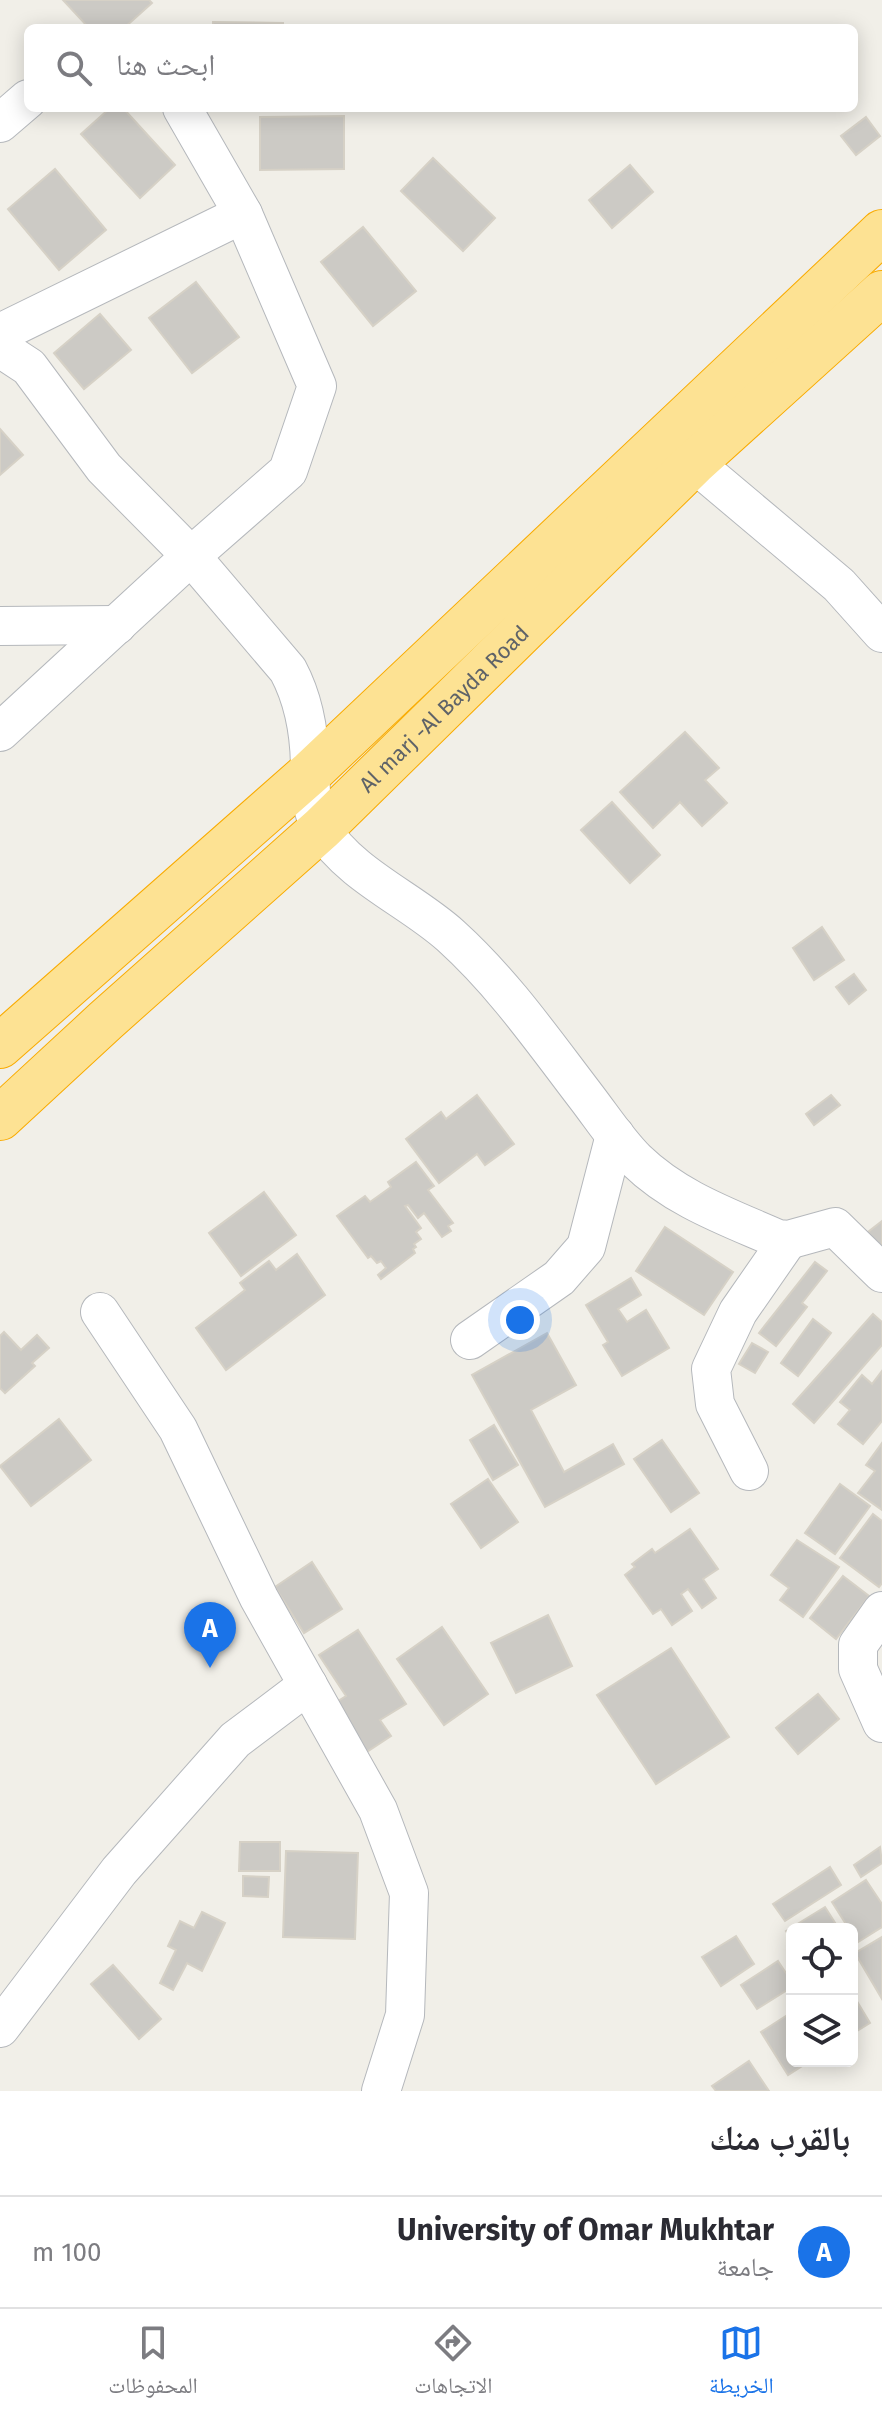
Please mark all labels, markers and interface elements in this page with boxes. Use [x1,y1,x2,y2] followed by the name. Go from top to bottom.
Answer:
[24,24,858,112] search box
[52,46,96,90] icon: search
[116,47,215,83] text: ابحث هنا
[354,620,535,798] street label: Al marj -Al Bayda Road
[500,1300,540,1340] your location
[184,1602,236,1668] pin: A
[786,1923,858,2067] map controls
[786,1923,858,1995] button: locate
[786,1995,858,2067] button: layers
[709,2118,850,2159] text: بالقرب منك
[397,2212,774,2248] text: University of Omar Mukhtar
[32,2237,101,2268] text: 100 m
[816,2237,832,2268] text: A
[717,2252,774,2283] text: جامعة
[108,2321,198,2407] tab: المحفوظات
[414,2321,492,2407] tab: الاتجاهات
[709,2321,774,2407] tab: الخريطة

